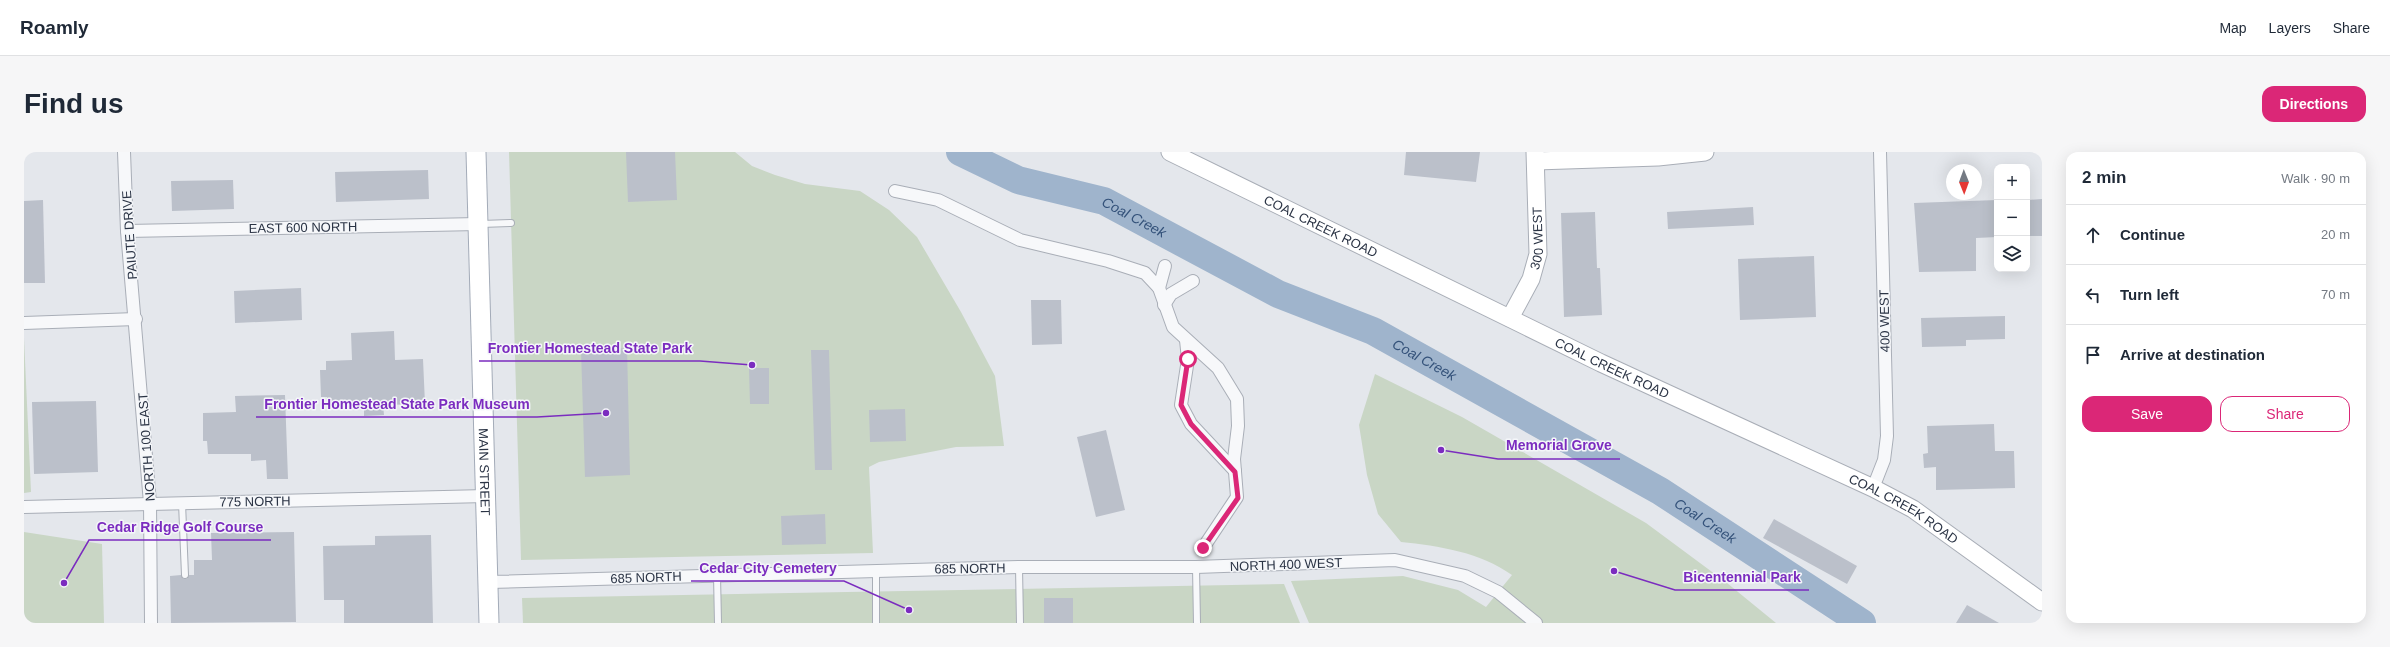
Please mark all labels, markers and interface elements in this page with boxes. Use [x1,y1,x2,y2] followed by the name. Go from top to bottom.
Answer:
[20,17,89,38] text: Roamly
[2219,20,2247,36] text: Map
[2269,20,2311,36] text: Layers
[2333,20,2370,36] text: Share
[2262,86,2366,122] button: Directions
[24,88,124,119] text: Find us
[1946,164,1982,200] north arrow
[1994,164,2030,272] map controls
[1994,164,2030,200] button: +
[2082,168,2126,187] text: 2 min
[2281,171,2350,186] text: Walk · 90 m
[119,190,140,280] street label: PAIUTE DRIVE
[1261,192,1380,260] street label: COAL CREEK ROAD
[1099,193,1170,241] water label: Coal Creek
[1994,200,2030,236] button: −
[1527,207,1546,271] street label: 300 WEST
[249,219,357,236] street label: EAST 600 NORTH
[2082,224,2104,246] icon: ahead
[2120,226,2185,243] text: Continue
[2321,227,2350,242] text: 20 m
[1994,236,2030,272] button: layers
[2082,284,2104,306] icon: left
[2120,286,2179,303] text: Turn left
[2321,287,2350,302] text: 70 m
[1876,289,1893,353] street label: 400 WEST
[479,335,700,361] callout: Frontier Homestead State Park
[1552,335,1672,401] street label: COAL CREEK ROAD
[1390,336,1460,384] water label: Coal Creek
[488,340,693,356] text: Frontier Homestead State Park
[2082,344,2104,366] icon: arrive
[2120,346,2265,363] text: Arrive at destination
[1179,350,1197,368] route start
[256,391,537,417] callout: Frontier Homestead State Park Museum
[135,392,158,502] street label: NORTH 100 EAST
[264,396,530,412] text: Frontier Homestead State Park Museum
[2082,396,2212,432] button: Save
[2220,396,2350,432] button: Share
[476,428,493,516] street label: MAIN STREET
[1498,433,1620,459] callout: Memorial Grove
[1506,437,1612,453] text: Memorial Grove
[1846,471,1961,547] street label: COAL CREEK ROAD
[219,493,291,510] street label: 775 NORTH
[1672,495,1740,547] water label: Coal Creek
[89,514,271,540] callout: Cedar Ridge Golf Course
[97,519,263,535] text: Cedar Ridge Golf Course
[1194,539,1212,557] route end
[691,555,844,581] callout: Cedar City Cemetery
[1230,555,1343,574] street label: NORTH 400 WEST
[699,560,837,576] text: Cedar City Cemetery
[934,560,1006,577] street label: 685 NORTH
[1675,564,1809,590] callout: Bicentennial Park
[610,569,682,586] street label: 685 NORTH
[1683,569,1801,585] text: Bicentennial Park

